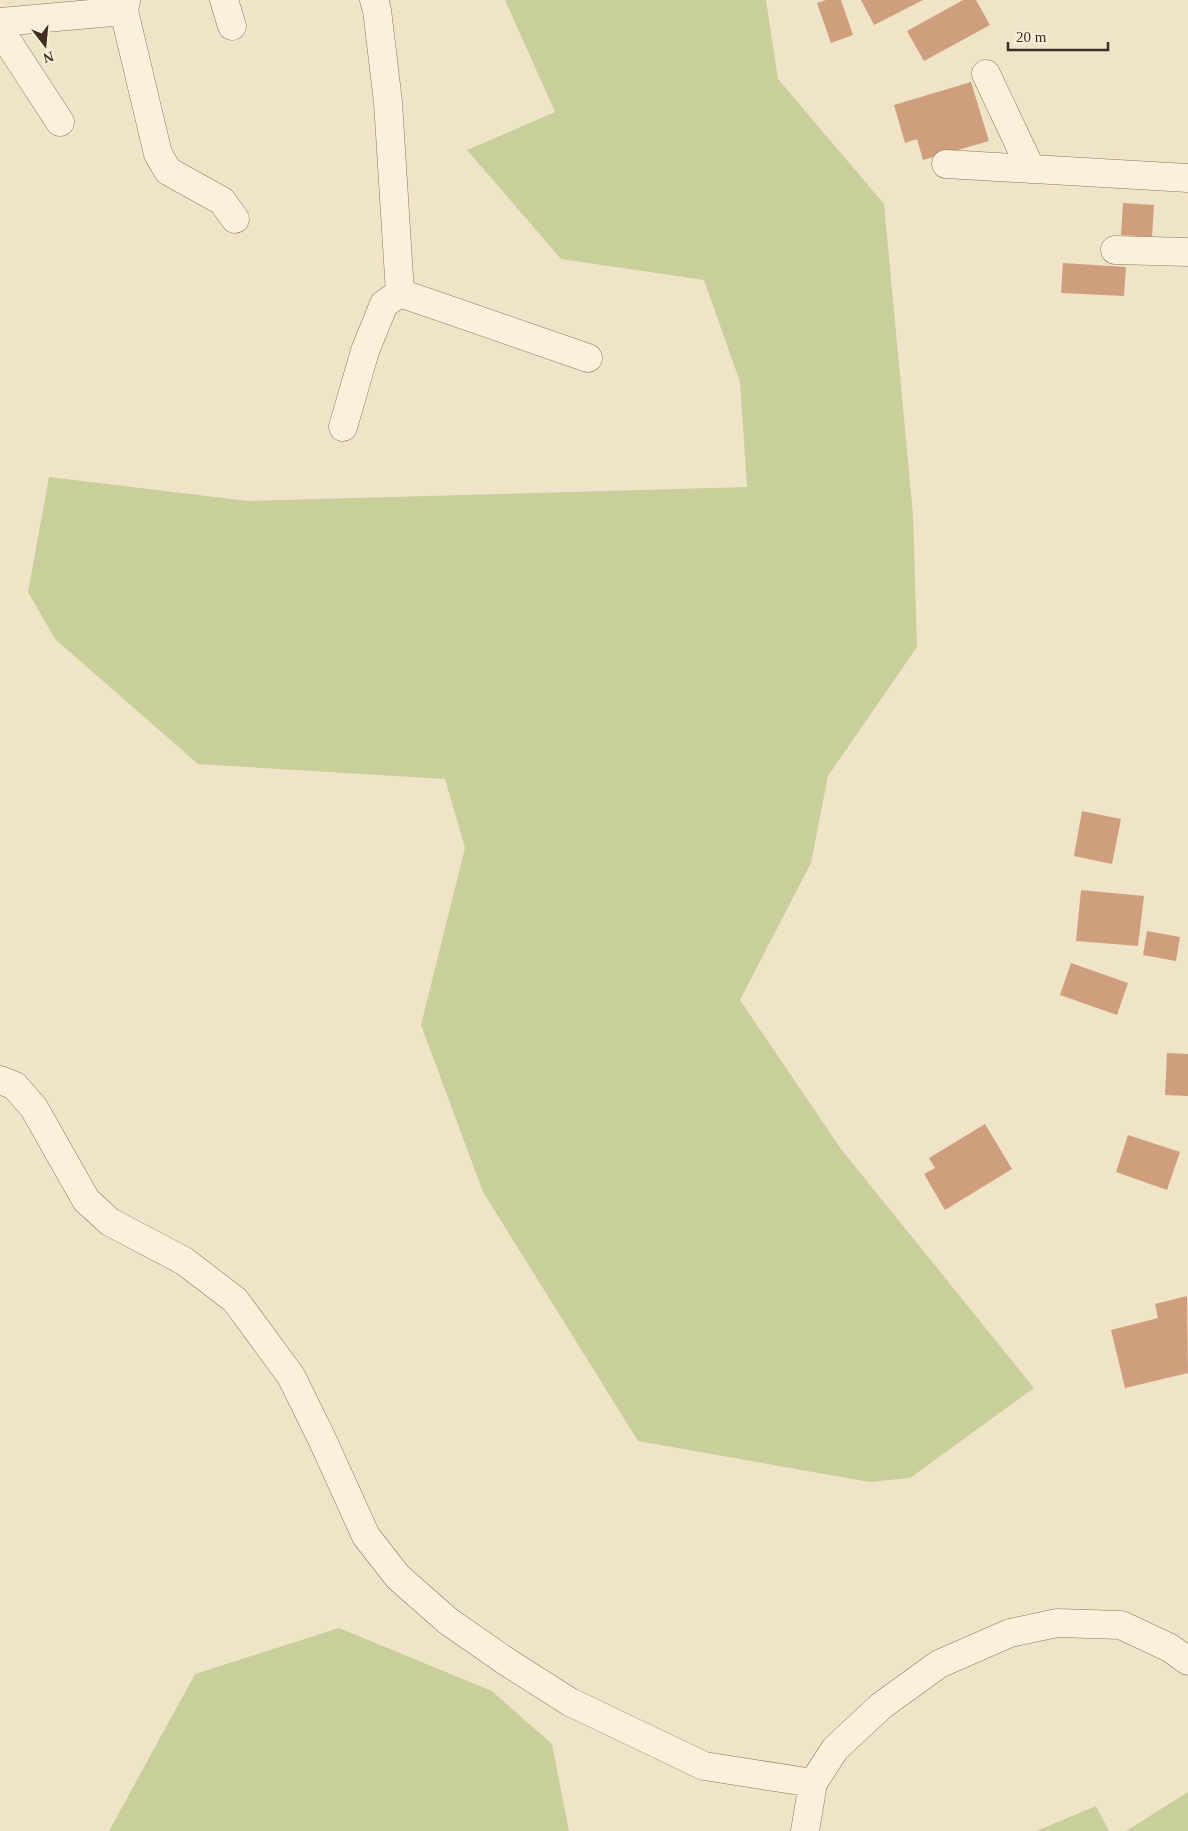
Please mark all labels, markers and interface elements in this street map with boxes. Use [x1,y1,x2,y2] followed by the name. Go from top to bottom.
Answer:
[20,20,70,70] north arrow
[1008,20,1108,52] scale bar
[1016,29,1047,45] text: 20 m
[42,48,55,66] text: N

